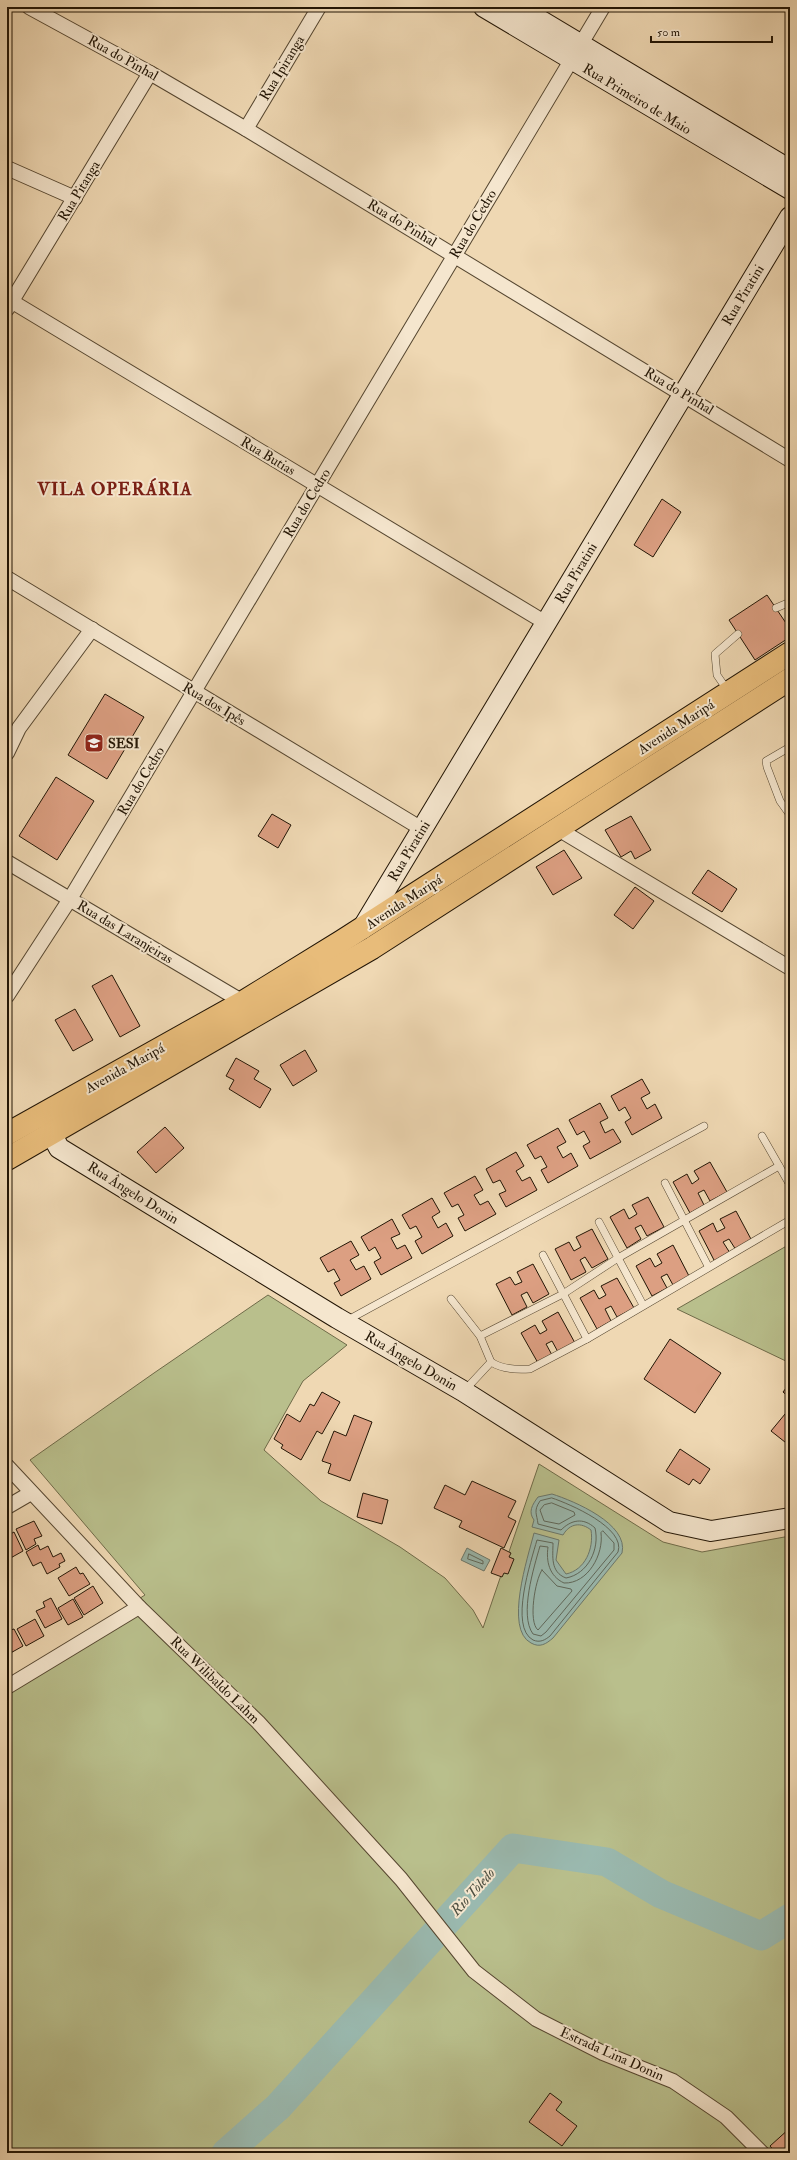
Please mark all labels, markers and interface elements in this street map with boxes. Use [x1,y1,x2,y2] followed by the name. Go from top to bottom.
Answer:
[651,18,772,44] scale bar
[657,25,681,40] text: 50 m
[85,32,162,85] street label: Rua do Pinhal
[256,32,309,104] street label: Rua Ipiranga
[580,60,694,138] street label: Rua Primeiro de Maio
[54,157,104,224] street label: Rua Pitanga
[446,186,500,262] street label: Rua do Cedro
[364,196,440,251] street label: Rua do Pinhal
[718,261,768,328] street label: Rua Piratini
[641,364,717,419] street label: Rua do Pinhal
[237,433,299,479] street label: Rua Butias
[280,465,334,541] street label: Rua do Cedro
[36,477,193,501] district label: VILA OPERÁRIA
[551,539,601,606] street label: Rua Piratini
[179,679,249,730] street label: Rua dos Ipês
[634,696,718,759] street label: Avenida Maripá
[83,732,105,754] school or university icon: SESI
[108,735,140,752] place label: SESI
[114,743,168,819] street label: Rua do Cedro
[384,817,434,884] street label: Rua Piratini
[362,871,446,934] street label: Avenida Maripá
[74,897,176,967] street label: Rua das Laranjeiras
[82,1039,168,1098] street label: Avenida Maripá
[84,1158,182,1228] street label: Rua Ângelo Donin
[362,1328,460,1394] street label: Rua Ângelo Donin
[167,1633,263,1727] street label: Rua Wilibaldo Lahm
[446,1864,499,1921] water label: Rio Toledo
[557,2023,667,2085] street label: Estrada Lina Donin

